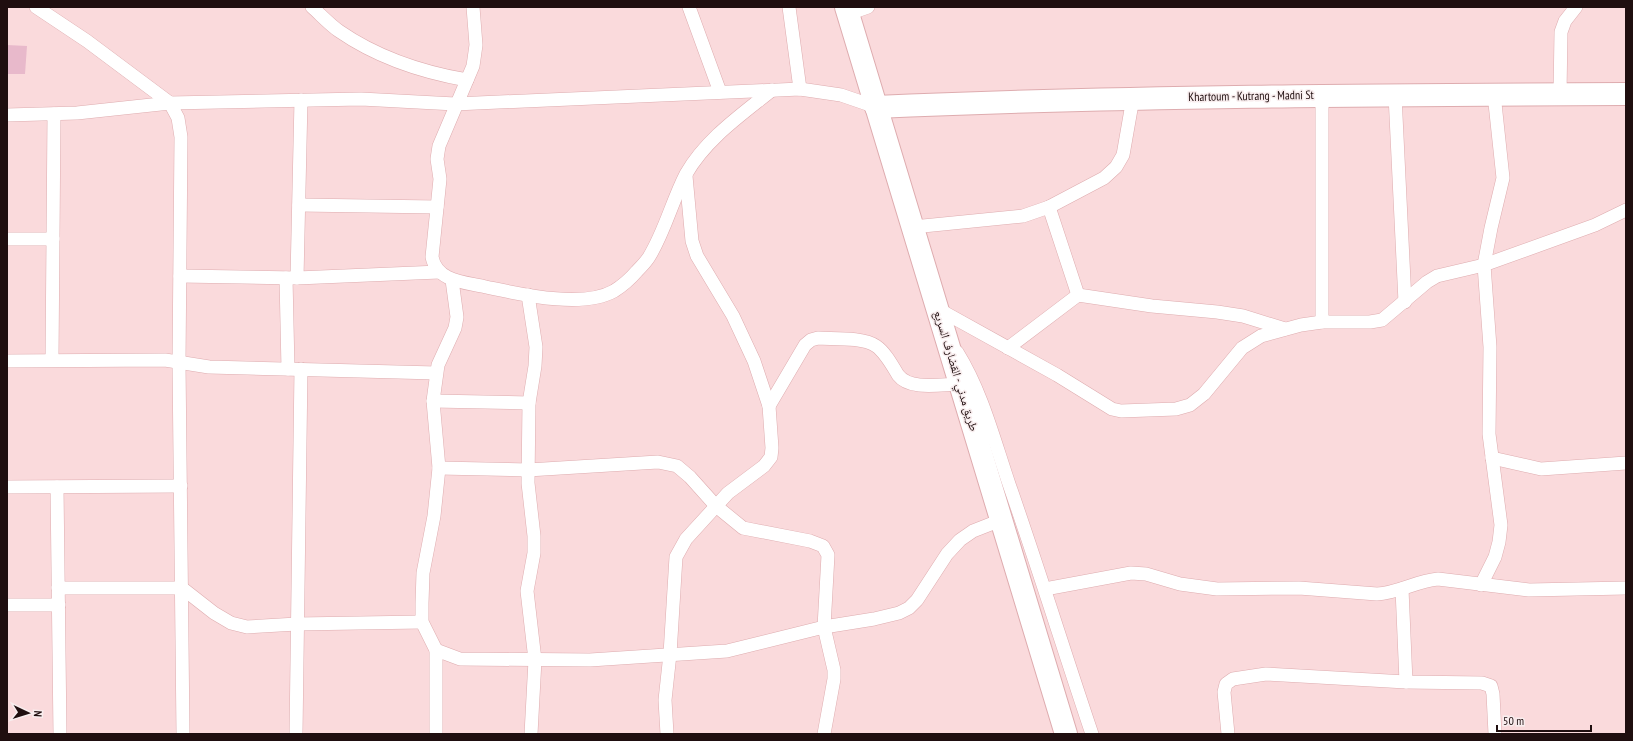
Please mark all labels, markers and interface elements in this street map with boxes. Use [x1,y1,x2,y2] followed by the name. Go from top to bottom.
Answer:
[1188,87,1315,104] street label: Khartoum - Kutrang - Madni St
[928,309,982,434] street label: طريق مدني - القضارف السريع
[8,693,48,733] north arrow
[1497,707,1591,733] scale bar
[31,710,45,717] text: N
[1503,713,1524,728] text: 50 m

